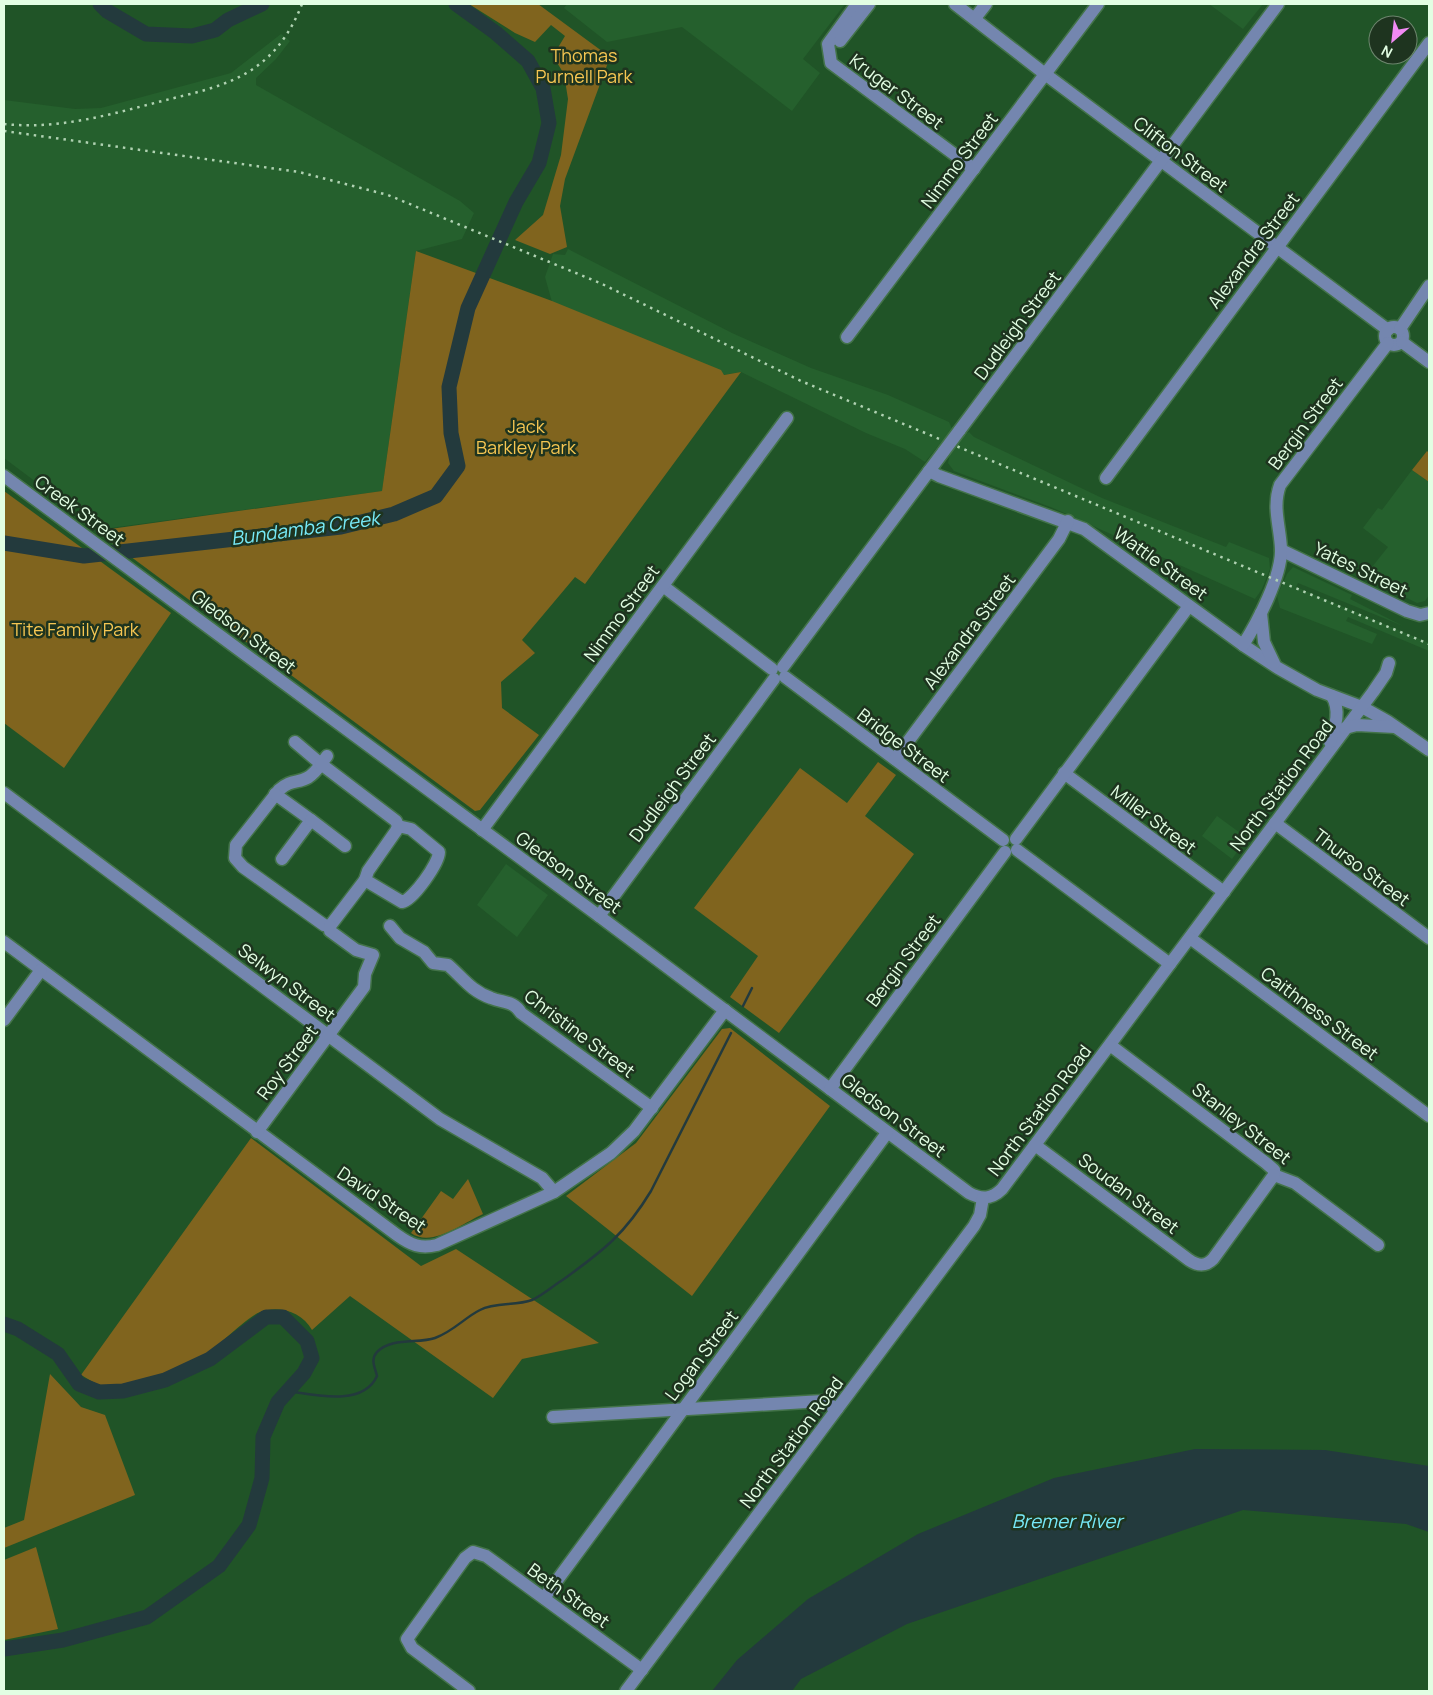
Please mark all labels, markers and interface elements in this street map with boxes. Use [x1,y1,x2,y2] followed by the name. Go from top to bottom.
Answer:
[1368,15,1418,65] north arrow
[1378,41,1396,63] text: N
[535,43,634,88] park label: Thomas Purnell Park
[845,48,949,134] street label: Kruger Street
[915,107,1003,213] street label: Nimmo Street
[1129,111,1233,197] street label: Clifton Street
[1202,187,1304,313] street label: Alexandra Street
[968,266,1066,384] street label: Dudleigh Street
[1262,372,1348,474] street label: Bergin Street
[476,414,577,459] park label: Jack Barkley Park
[30,469,130,551] street label: Creek Street
[229,504,383,551] water label: Bundamba Creek
[1109,521,1213,605] street label: Wattle Street
[1310,536,1412,602] street label: Yates Street
[578,560,664,666] street label: Nimmo Street
[918,568,1020,694] street label: Alexandra Street
[187,584,301,678] street label: Gledson Street
[11,617,140,641] park label: Tite Family Park
[853,702,955,788] street label: Bridge Street
[1224,715,1338,855] street label: North Station Road
[623,728,721,846] street label: Dudleigh Street
[1106,779,1202,859] street label: Miller Street
[1309,823,1415,911] street label: Thurso Street
[511,825,627,919] street label: Gledson Street
[860,909,946,1011] street label: Bergin Street
[233,937,341,1027] street label: Selwyn Street
[1256,961,1384,1065] street label: Caithness Street
[520,983,640,1083] street label: Christine Street
[251,1020,323,1104] street label: Roy Street
[982,1040,1096,1180] street label: North Station Road
[837,1068,951,1162] street label: Gledson Street
[1188,1077,1296,1169] street label: Stanley Street
[1074,1147,1184,1239] street label: Soudan Street
[333,1160,431,1238] street label: David Street
[659,1305,743,1405] street label: Logan Street
[734,1372,848,1512] street label: North Station Road
[1012,1508,1124,1534] water label: Bremer River
[523,1557,615,1633] street label: Beth Street

